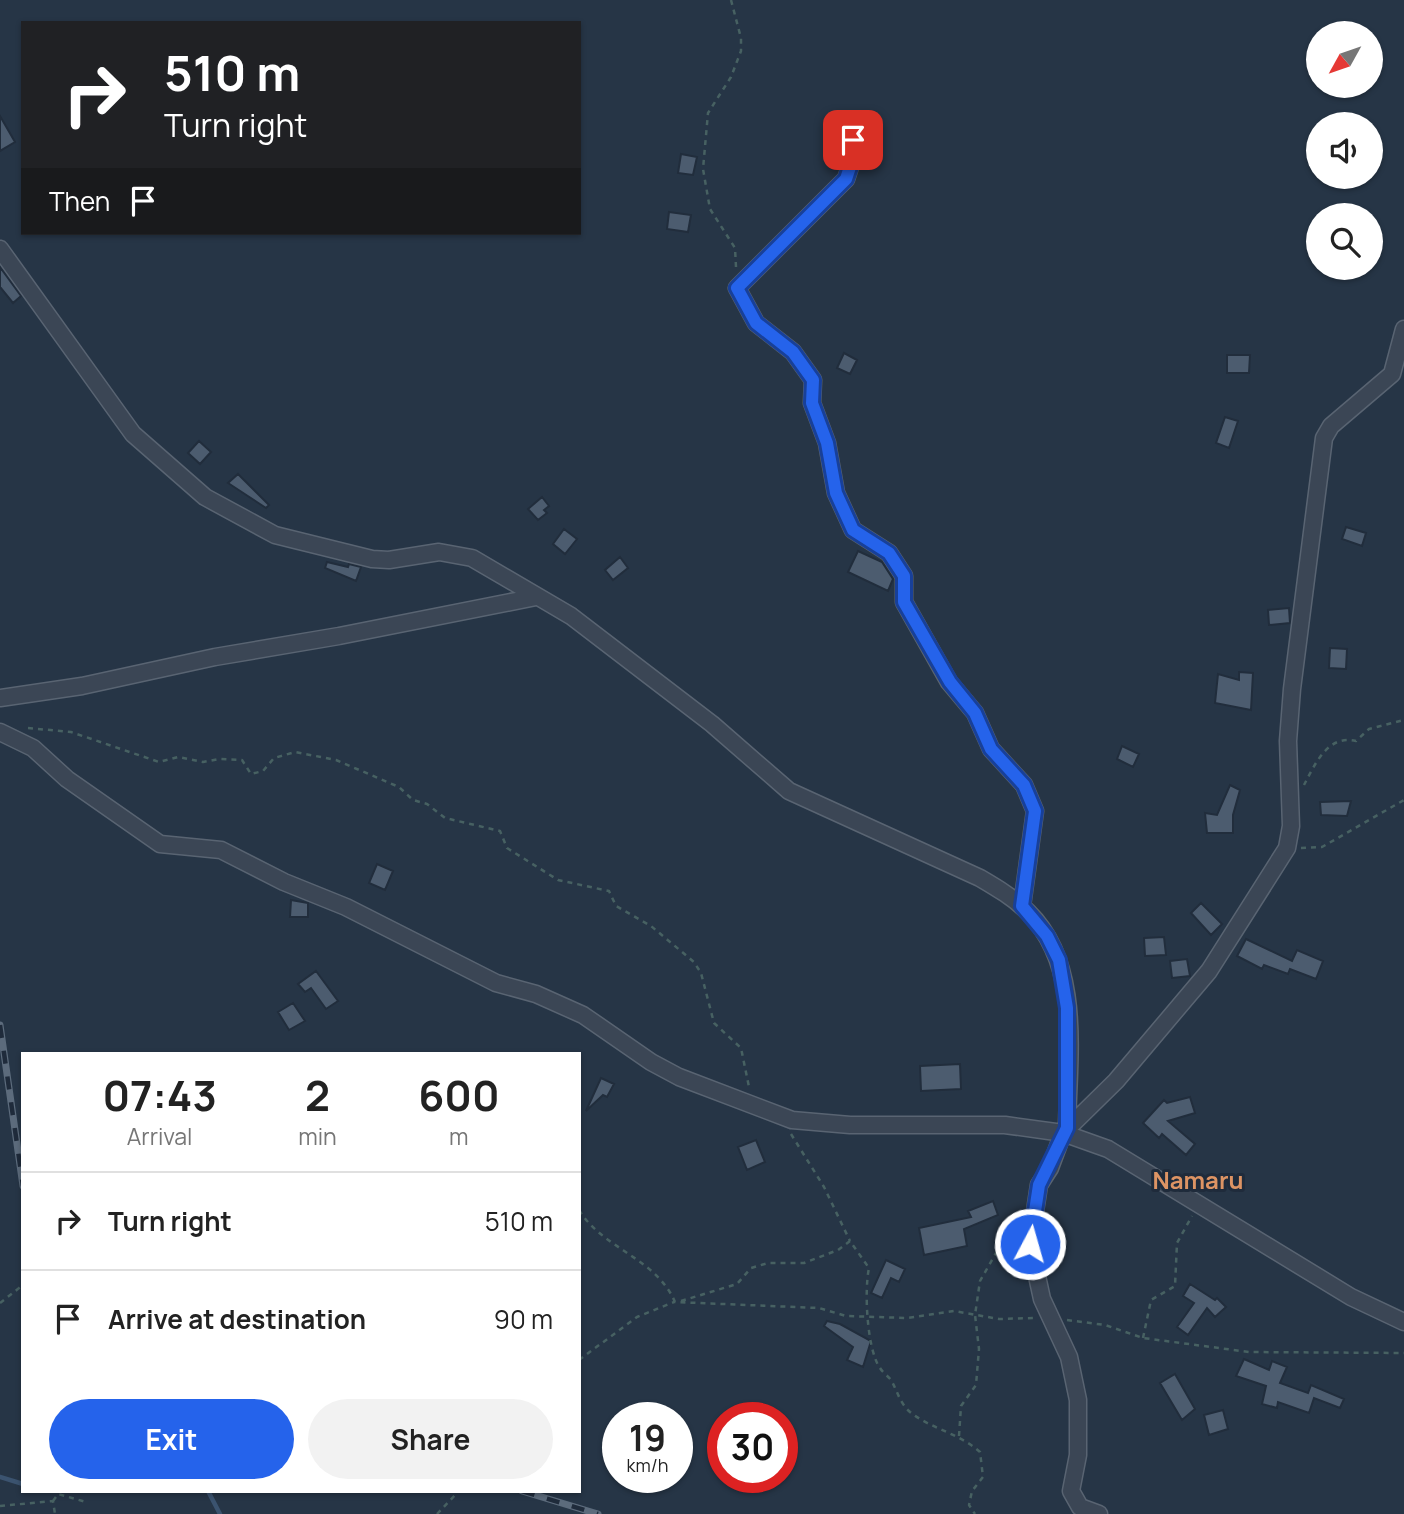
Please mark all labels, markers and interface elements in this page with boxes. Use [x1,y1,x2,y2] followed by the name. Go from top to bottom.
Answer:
[1306,21,1382,98] north arrow
[1306,21,1383,280] map controls
[164,39,300,106] text: 510 m
[49,49,140,140] icon: right
[164,103,307,147] text: Turn right
[823,110,883,170] pin
[1306,112,1383,189] button: sound
[834,121,872,159] icon: arrive
[124,182,162,220] icon: arrive
[49,183,110,219] text: Then
[1306,203,1383,280] button: search
[102,1066,217,1124] text: 07:43
[305,1066,330,1124] text: 2
[418,1066,500,1124] text: 600
[127,1120,192,1152] text: Arrival
[298,1120,337,1152] text: min
[449,1120,469,1152] text: m
[1152,1163,1244,1196] district label: Namaru
[49,1202,87,1240] icon: right
[108,1203,232,1239] text: Turn right
[485,1203,553,1239] text: 510 m
[993,1207,1067,1281] position arrow
[49,1300,87,1338] icon: arrive
[108,1301,366,1337] text: Arrive at destination
[494,1301,553,1337] text: 90 m
[49,1399,294,1479] button: Exit
[308,1399,553,1479] button: Share
[707,1402,798,1493] speed limit sign: 30
[629,1414,666,1462] text: 19
[627,1453,668,1477] text: km/h

